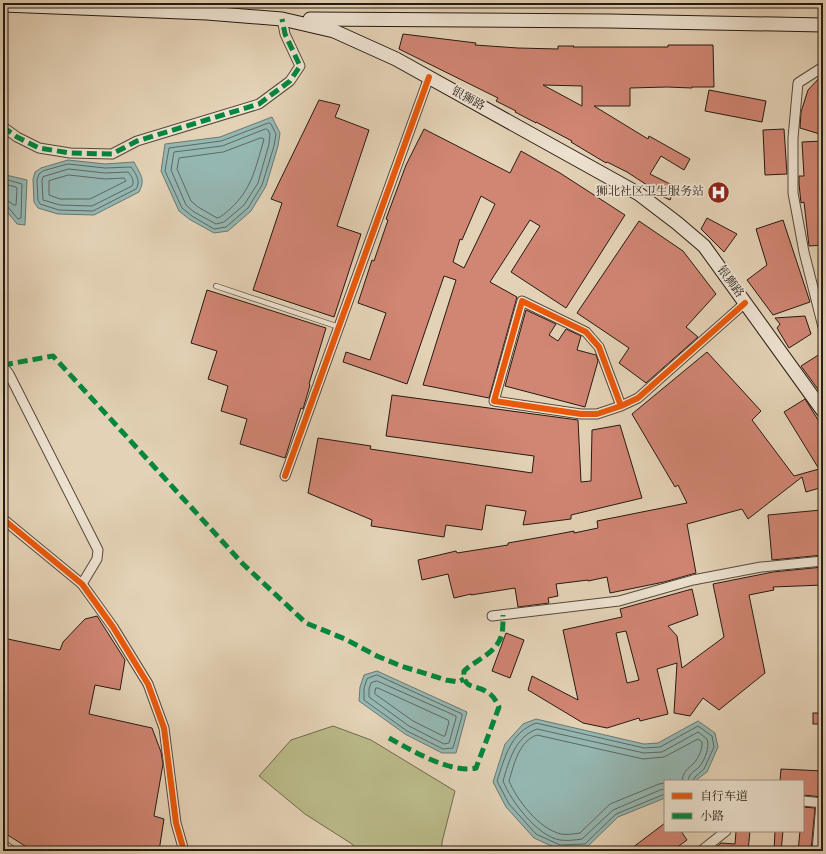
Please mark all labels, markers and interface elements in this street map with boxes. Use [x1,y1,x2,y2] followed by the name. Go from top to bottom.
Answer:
[448,82,488,116] street label: 银狮路
[706,179,732,205] hospital icon: 狮北社区卫生服务站
[596,183,704,201] place label: 狮北社区卫生服务站
[712,262,748,302] street label: 银狮路
[664,780,804,832] legend
[700,788,748,806] text: 自行车道
[700,808,724,826] text: 小路

